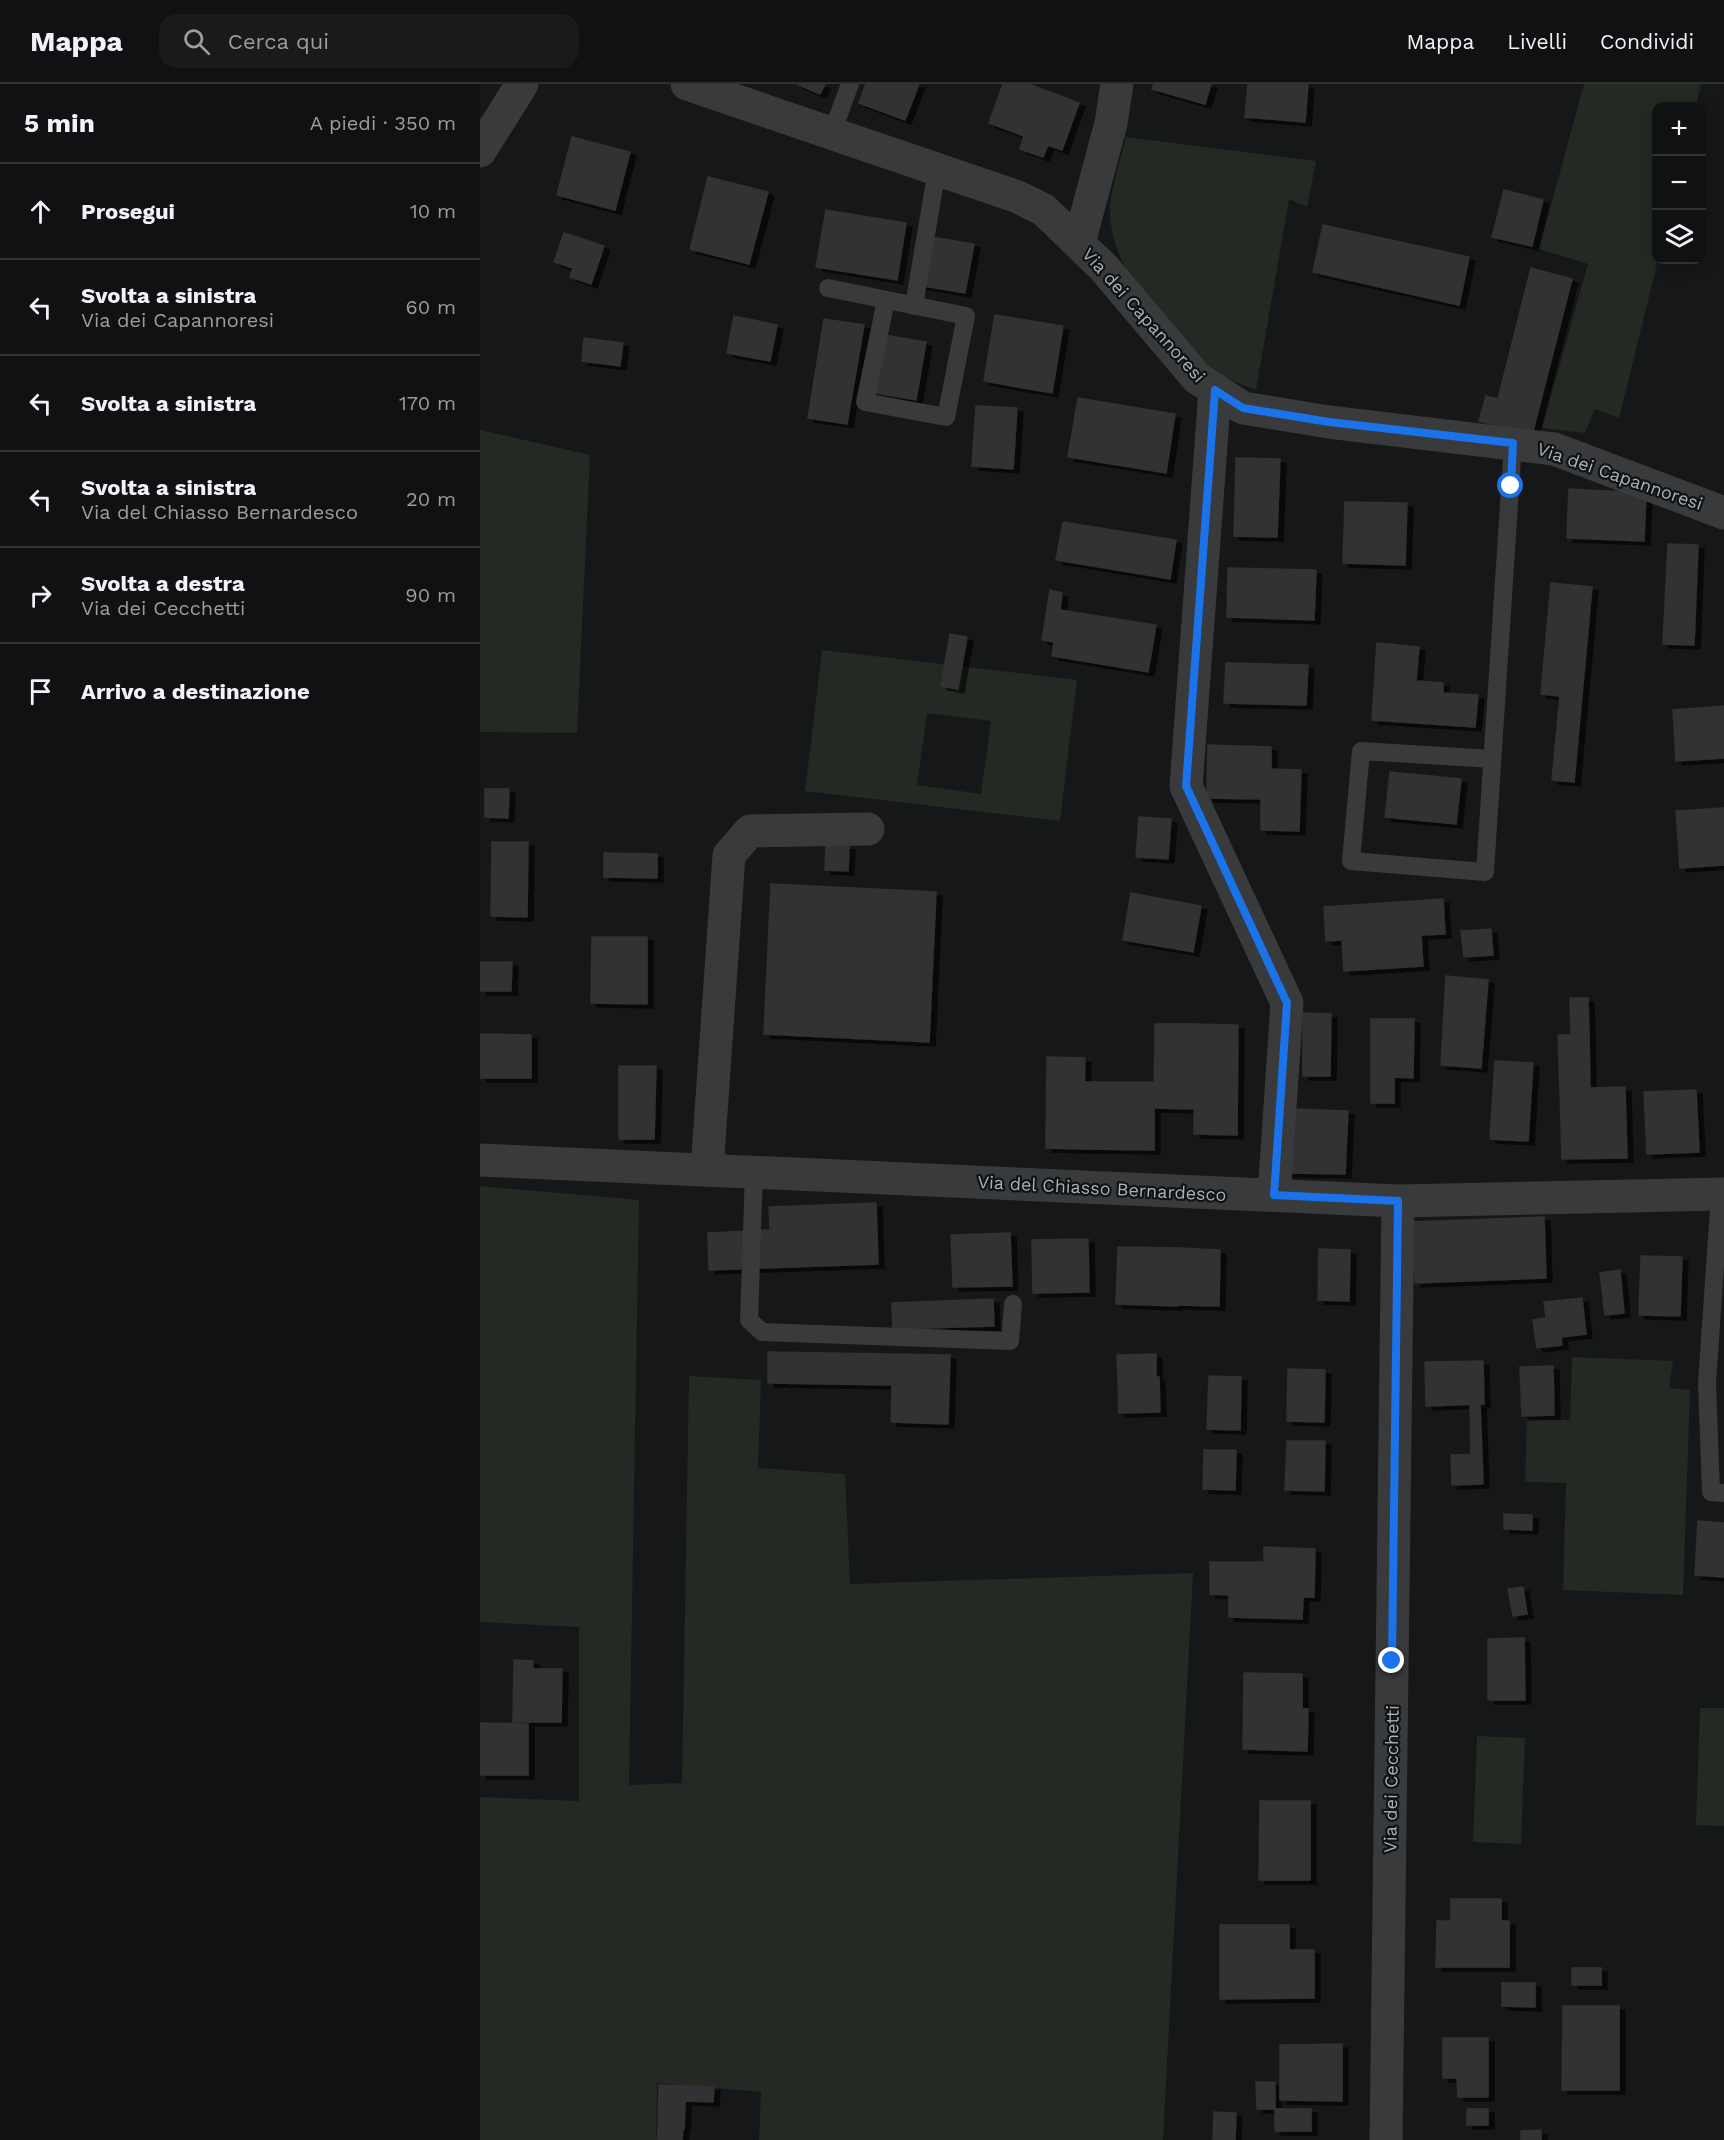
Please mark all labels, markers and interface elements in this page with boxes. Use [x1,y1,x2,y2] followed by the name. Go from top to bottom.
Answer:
[159,14,579,68] search box
[30,25,123,58] text: Mappa
[180,25,213,58] icon: search
[228,29,329,54] text: Cerca qui
[1406,29,1474,54] text: Mappa
[1507,29,1567,54] text: Livelli
[1600,29,1694,54] text: Condividi
[1652,102,1706,264] map controls
[1652,102,1706,156] button: +
[24,108,95,138] text: 5 min
[310,111,456,135] text: A piedi · 350 m
[1652,156,1706,210] button: −
[24,195,57,228] icon: ahead
[81,199,175,224] text: Prosegui
[410,199,456,223] text: 10 m
[1652,210,1706,264] button: layers
[1078,243,1210,387] street label: Via dei Capannoresi
[81,283,256,308] text: Svolta a sinistra
[24,291,57,324] icon: left
[406,295,456,319] text: 60 m
[81,308,274,332] text: Via dei Capannoresi
[24,387,57,420] icon: left
[81,391,256,416] text: Svolta a sinistra
[399,391,456,415] text: 170 m
[1534,438,1706,514] street label: Via dei Capannoresi
[1497,472,1523,498] route start
[81,475,256,500] text: Svolta a sinistra
[24,483,57,516] icon: left
[406,487,456,511] text: 20 m
[81,500,358,524] text: Via del Chiasso Bernardesco
[81,571,245,596] text: Svolta a destra
[24,579,57,612] icon: right
[405,583,456,607] text: 90 m
[81,596,245,620] text: Via dei Cecchetti
[24,675,57,708] icon: arrive
[81,679,310,704] text: Arrivo a destinazione
[977,1171,1227,1205] street label: Via del Chiasso Bernardesco
[1378,1647,1404,1673] route end
[1379,1705,1403,1853] street label: Via dei Cecchetti

